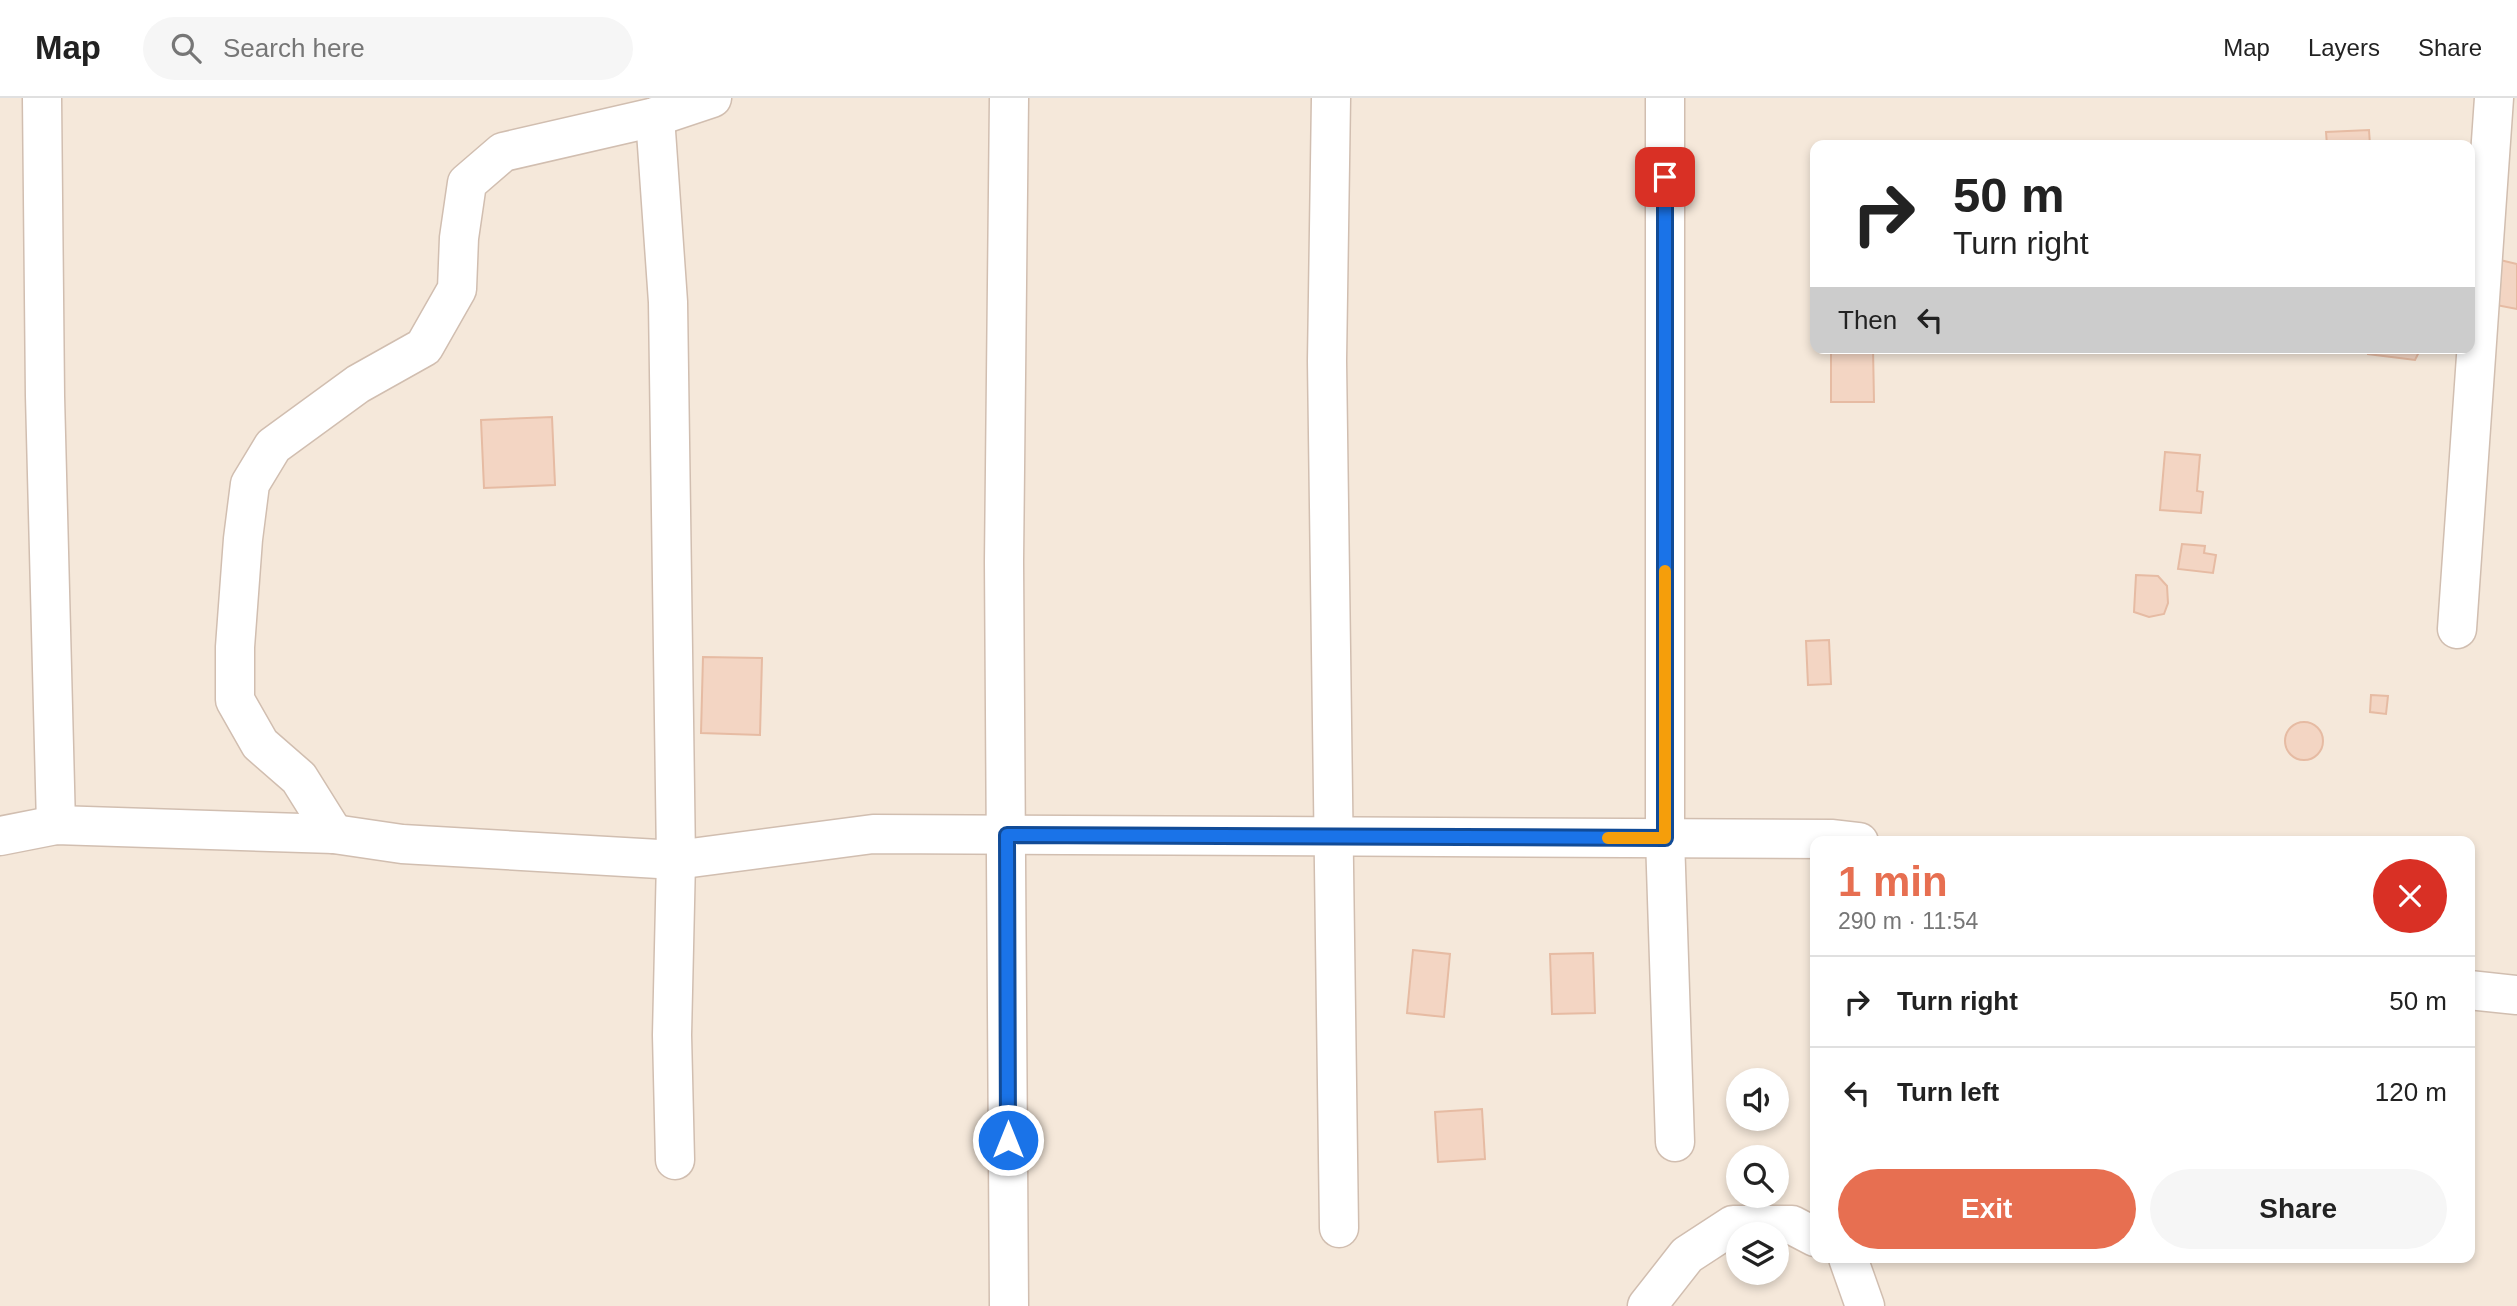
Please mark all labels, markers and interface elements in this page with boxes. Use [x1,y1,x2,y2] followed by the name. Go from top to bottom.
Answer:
[143,17,633,80] search box
[35,29,101,66] text: Map
[167,29,205,67] icon: search
[223,33,365,63] text: Search here
[2223,34,2270,61] text: Map
[2308,34,2380,61] text: Layers
[2418,34,2482,61] text: Share
[1635,147,1695,207] pin
[1646,158,1684,196] icon: arrive
[1838,168,1929,259] icon: right
[1953,168,2065,222] text: 50 m
[1953,225,2089,261] text: Turn right
[1911,301,1949,339] icon: left
[1838,305,1897,335] text: Then
[1838,858,1948,905] text: 1 min
[2373,859,2447,933] button: close
[1838,908,1978,934] text: 290 m · 11:54
[1838,983,1876,1021] icon: right
[1897,986,2018,1016] text: Turn right
[2389,986,2447,1016] text: 50 m
[1726,1068,1789,1285] map controls
[1726,1068,1789,1131] button: sound
[1838,1074,1876,1112] icon: left
[1897,1077,1999,1107] text: Turn left
[2375,1077,2447,1107] text: 120 m
[971,1103,1045,1177] position arrow
[1726,1145,1789,1208] button: search
[1838,1169,2136,1249] button: Exit
[2150,1169,2447,1249] button: Share
[1726,1222,1789,1285] button: layers

